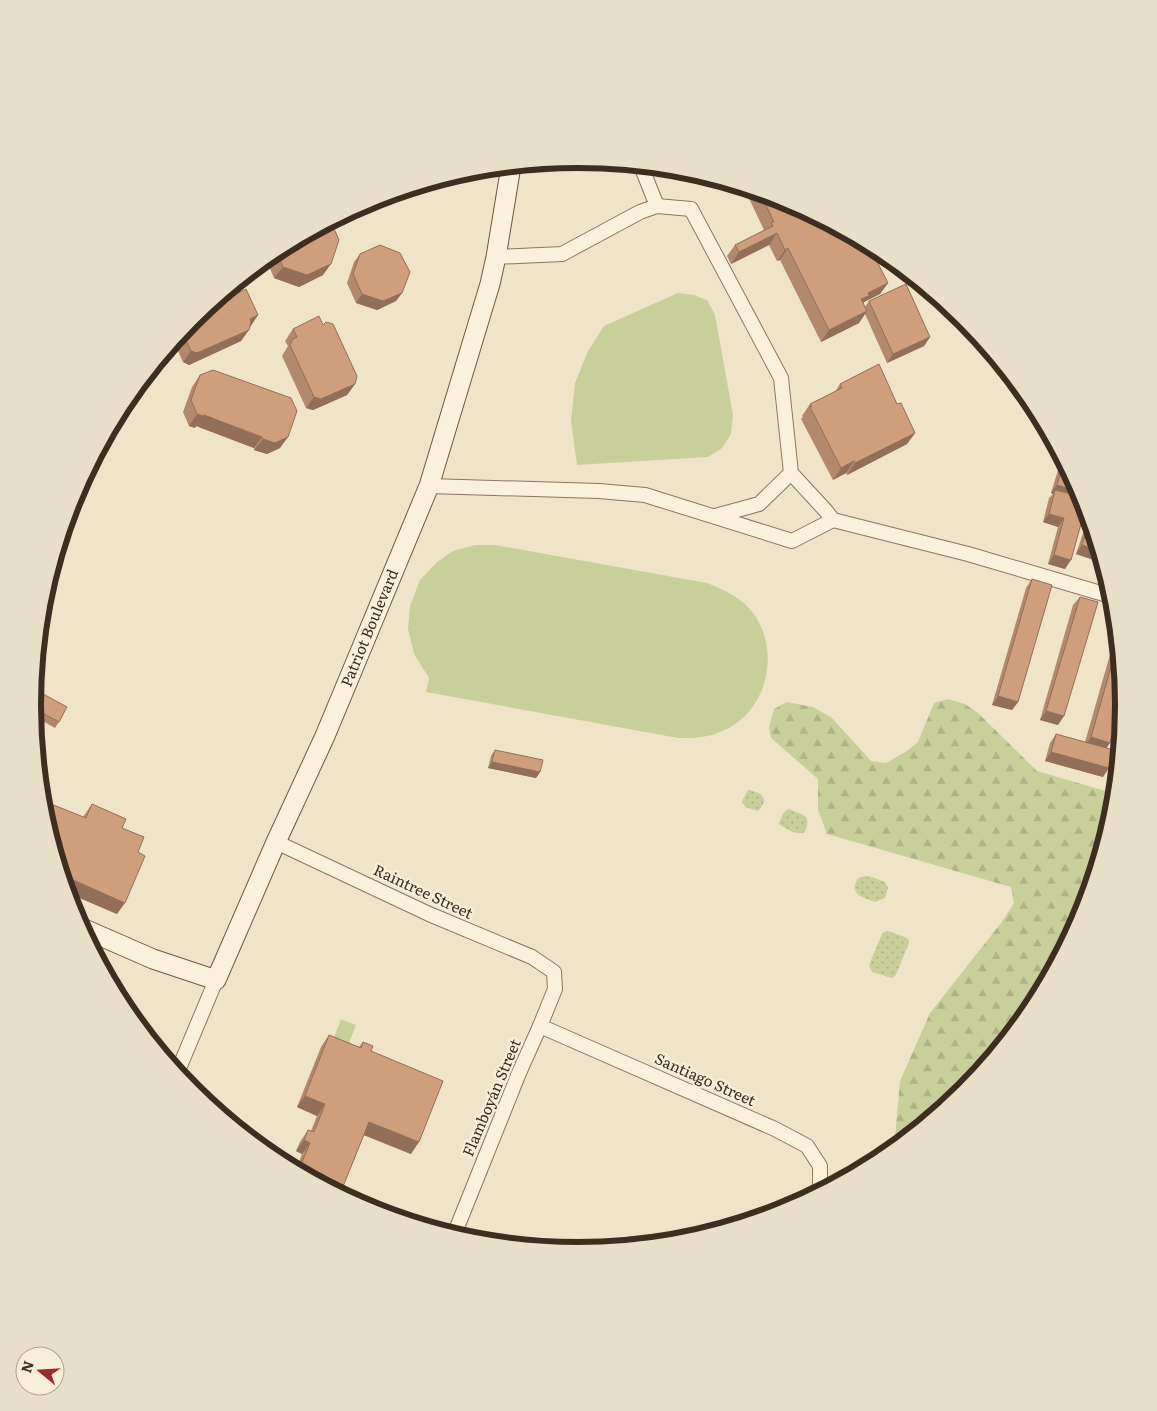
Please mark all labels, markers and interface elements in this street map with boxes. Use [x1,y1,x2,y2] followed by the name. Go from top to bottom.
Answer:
[334,565,403,690] street label: Patriot Boulevard
[370,858,477,924] street label: Raintree Street
[455,1035,526,1160] street label: Flamboyán Street
[652,1046,760,1111] street label: Santiago Street
[15,1346,65,1396] north arrow
[15,1358,38,1375] text: N

